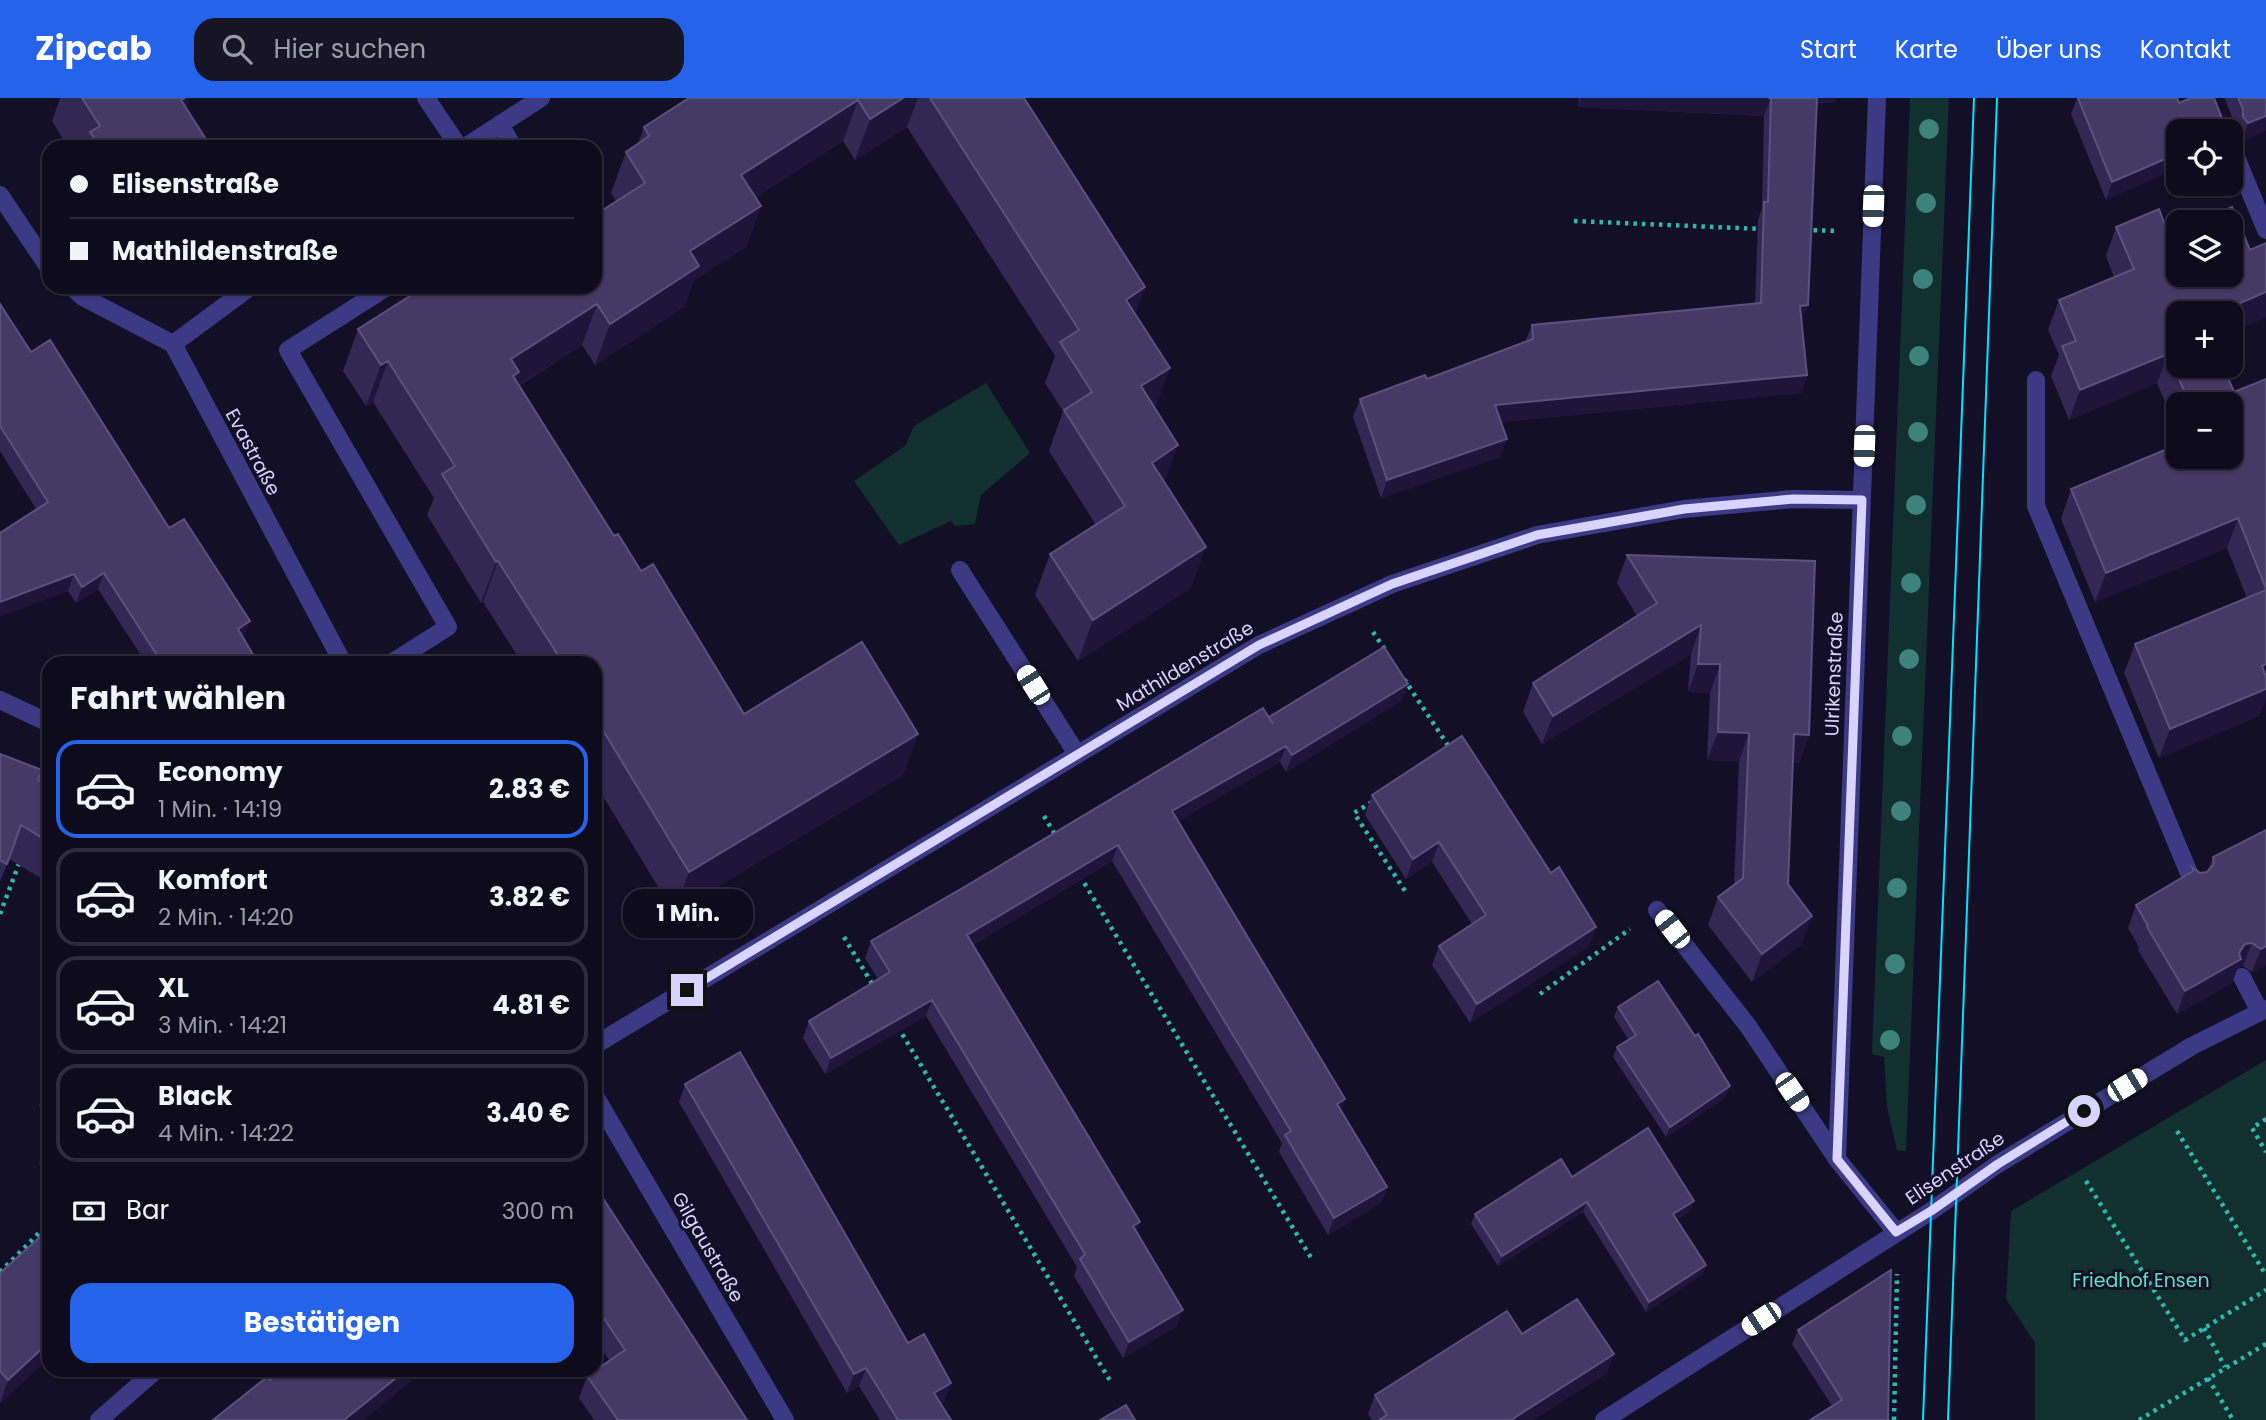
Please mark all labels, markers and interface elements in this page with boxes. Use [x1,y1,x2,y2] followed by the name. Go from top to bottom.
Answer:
[194,18,684,81] search box
[35,25,152,72] text: Zipcab
[218,30,256,68] icon: search
[274,31,426,67] text: Hier suchen
[1800,33,1857,66] text: Start
[1895,33,1958,66] text: Karte
[1996,33,2102,66] text: Über uns
[2140,33,2231,66] text: Kontakt
[2166,119,2243,469] map controls
[2166,119,2243,196] button: locate
[112,166,279,202] text: Elisenstraße
[1862,185,1885,227] car
[2166,210,2243,287] button: layers
[112,233,338,269] text: Mathildenstraße
[2166,301,2243,378] button: +
[2166,392,2243,469] button: −
[219,404,287,500] street label: Evastraße
[1853,425,1876,467] car
[1818,611,1850,737] street label: Ulrikenstraße
[1111,614,1259,718] street label: Mathildenstraße
[1013,662,1054,708] car
[70,675,286,720] text: Fahrt wählen
[158,754,282,790] text: Economy
[74,758,137,821] icon: car
[489,771,570,807] text: 2.83 €
[158,793,282,825] text: 1 Min. · 14:19
[158,862,268,898] text: Komfort
[74,866,137,929] icon: car
[489,879,570,915] text: 3.82 €
[622,888,752,938] callout: 1 Min.
[656,897,720,929] text: 1 Min.
[158,901,294,933] text: 2 Min. · 14:20
[1651,906,1694,952] car
[158,970,189,1006] text: XL
[74,974,137,1037] icon: car
[671,974,703,1006] route end
[492,987,570,1023] text: 4.81 €
[158,1009,287,1041] text: 3 Min. · 14:21
[2104,1065,2151,1105] car
[1772,1069,1813,1115] car
[158,1078,232,1114] text: Black
[74,1082,137,1145] icon: car
[486,1095,570,1131] text: 3.40 €
[2068,1095,2100,1127] route start
[158,1117,294,1149] text: 4 Min. · 14:22
[1900,1125,2010,1211] street label: Elisenstraße
[665,1187,751,1307] street label: Gilgaustraße
[70,1192,108,1230] icon: cash
[126,1192,169,1228] text: Bar
[502,1195,574,1227] text: 300 m
[2072,1267,2210,1294] park label: Friedhof Ensen
[70,1283,574,1363] button: Bestätigen
[1738,1299,1785,1339] car

